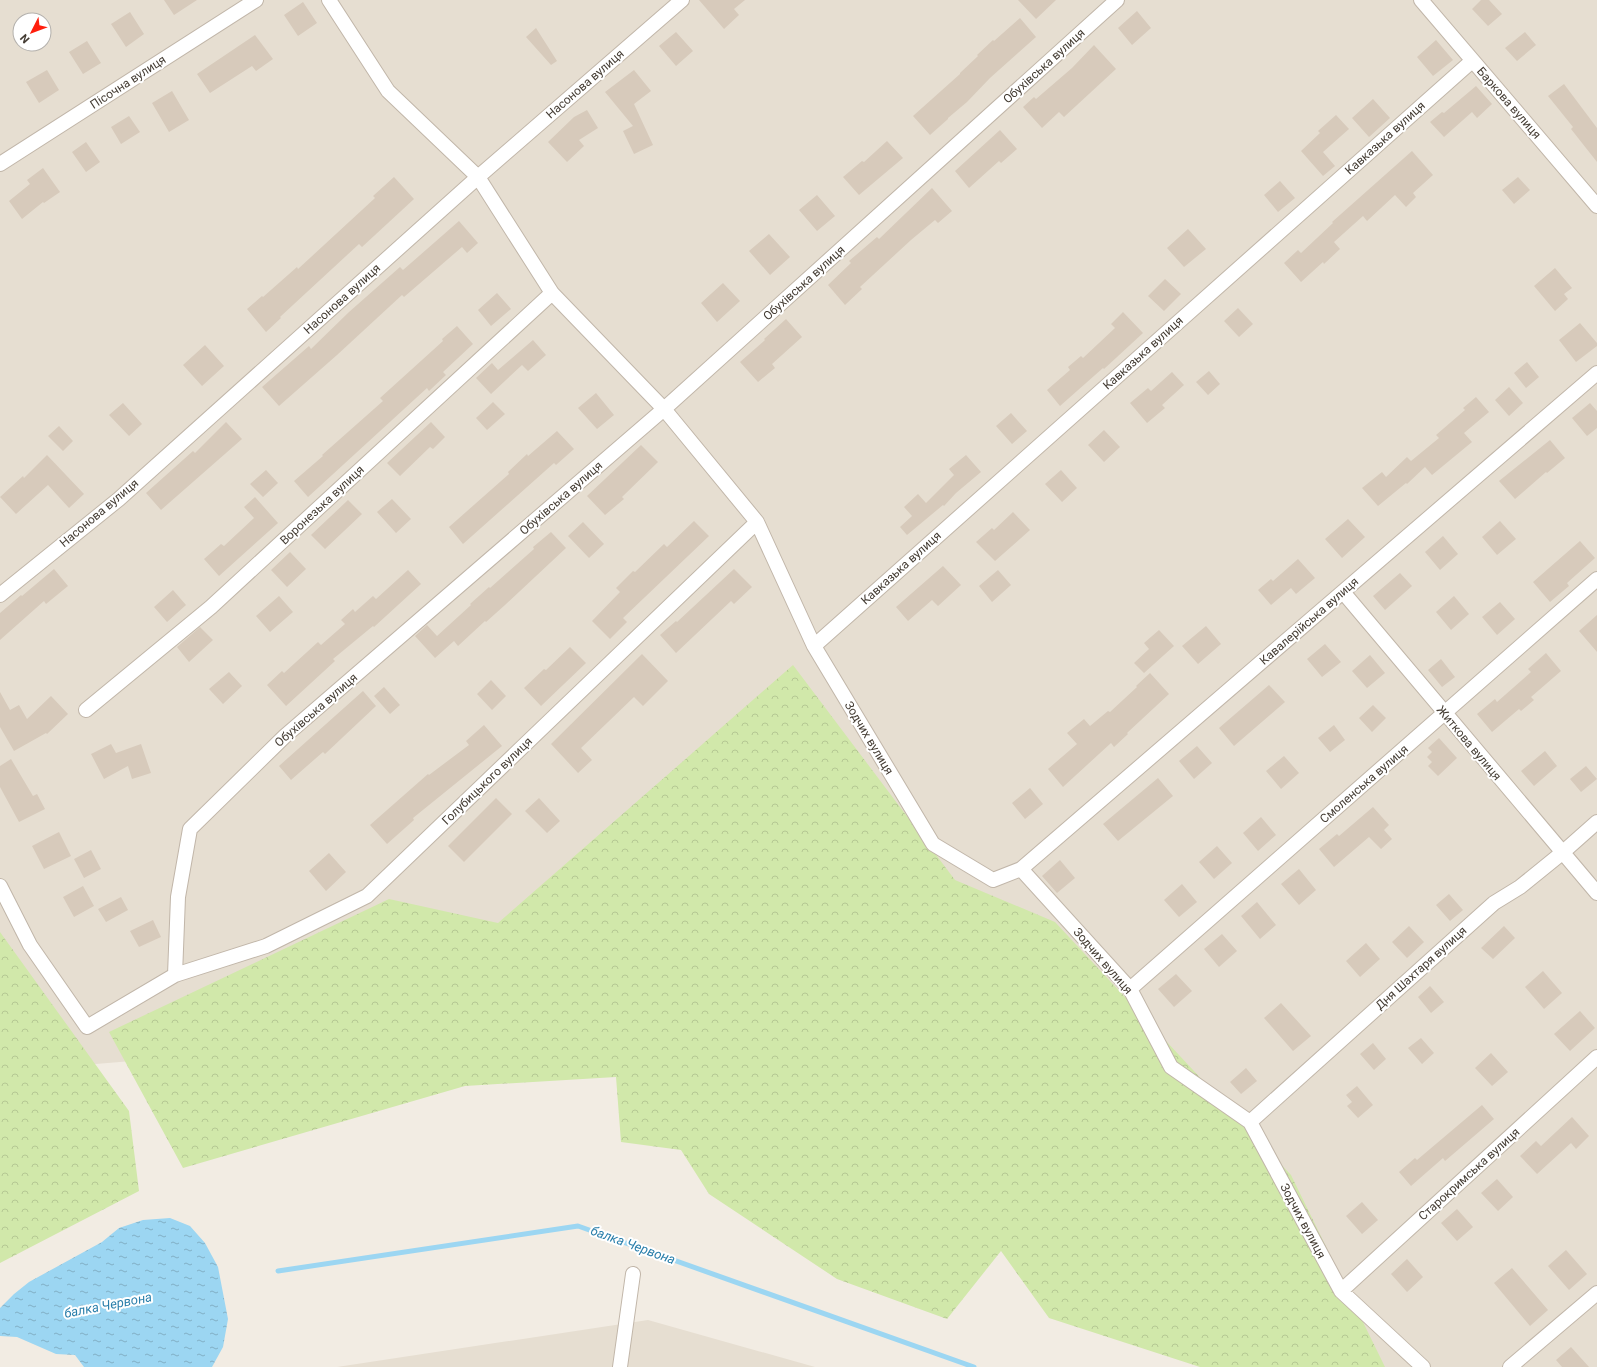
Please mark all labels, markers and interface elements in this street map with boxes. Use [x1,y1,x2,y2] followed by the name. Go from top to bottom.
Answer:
[12,12,52,52] north arrow
[1000,26,1088,106] street label: Обухівська вулиця
[17,31,32,46] text: N
[543,46,627,122] street label: Насонова вулиця
[88,52,168,112] street label: Пісочна вулиця
[1474,64,1544,142] street label: Баркова вулиця
[1342,98,1428,178] street label: Кавказька вулиця
[760,243,848,323] street label: Обухівська вулиця
[301,261,383,337] street label: Насонова вулиця
[1100,313,1186,393] street label: Кавказька вулиця
[517,458,605,538] street label: Обухівська вулиця
[277,462,367,548] street label: Воронезька вулиця
[57,476,141,550] street label: Насонова вулиця
[858,528,944,608] street label: Кавказька вулиця
[1257,574,1361,668] street label: Кавалерійська вулиця
[272,670,360,750] street label: Обухівська вулиця
[842,699,896,777] street label: Зодчих вулиця
[1434,703,1504,783] street label: Житкова вулиця
[439,734,535,828] street label: Голубицького вулиця
[1317,742,1411,826] street label: Смоленська вулиця
[1373,923,1469,1013] street label: Дня Шахтаря вулиця
[1071,925,1135,997] street label: Зодчих вулиця
[1416,1125,1522,1223] street label: Старокримська вулиця
[1277,1181,1329,1261] street label: Зодчих вулиця
[589,1223,677,1267] water label: балка Червона
[63,1289,153,1321] water label: балка Червона

